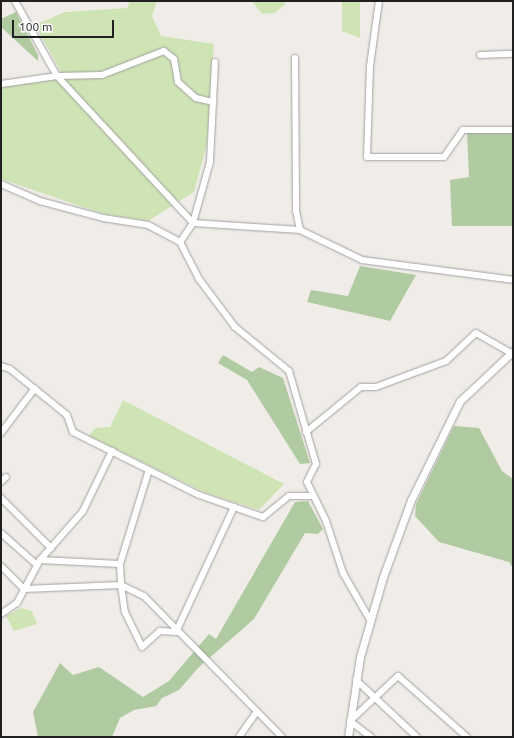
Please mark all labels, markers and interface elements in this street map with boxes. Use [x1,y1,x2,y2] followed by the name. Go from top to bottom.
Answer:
[14,12,116,38] scale bar
[19,20,52,33] text: 100 m

